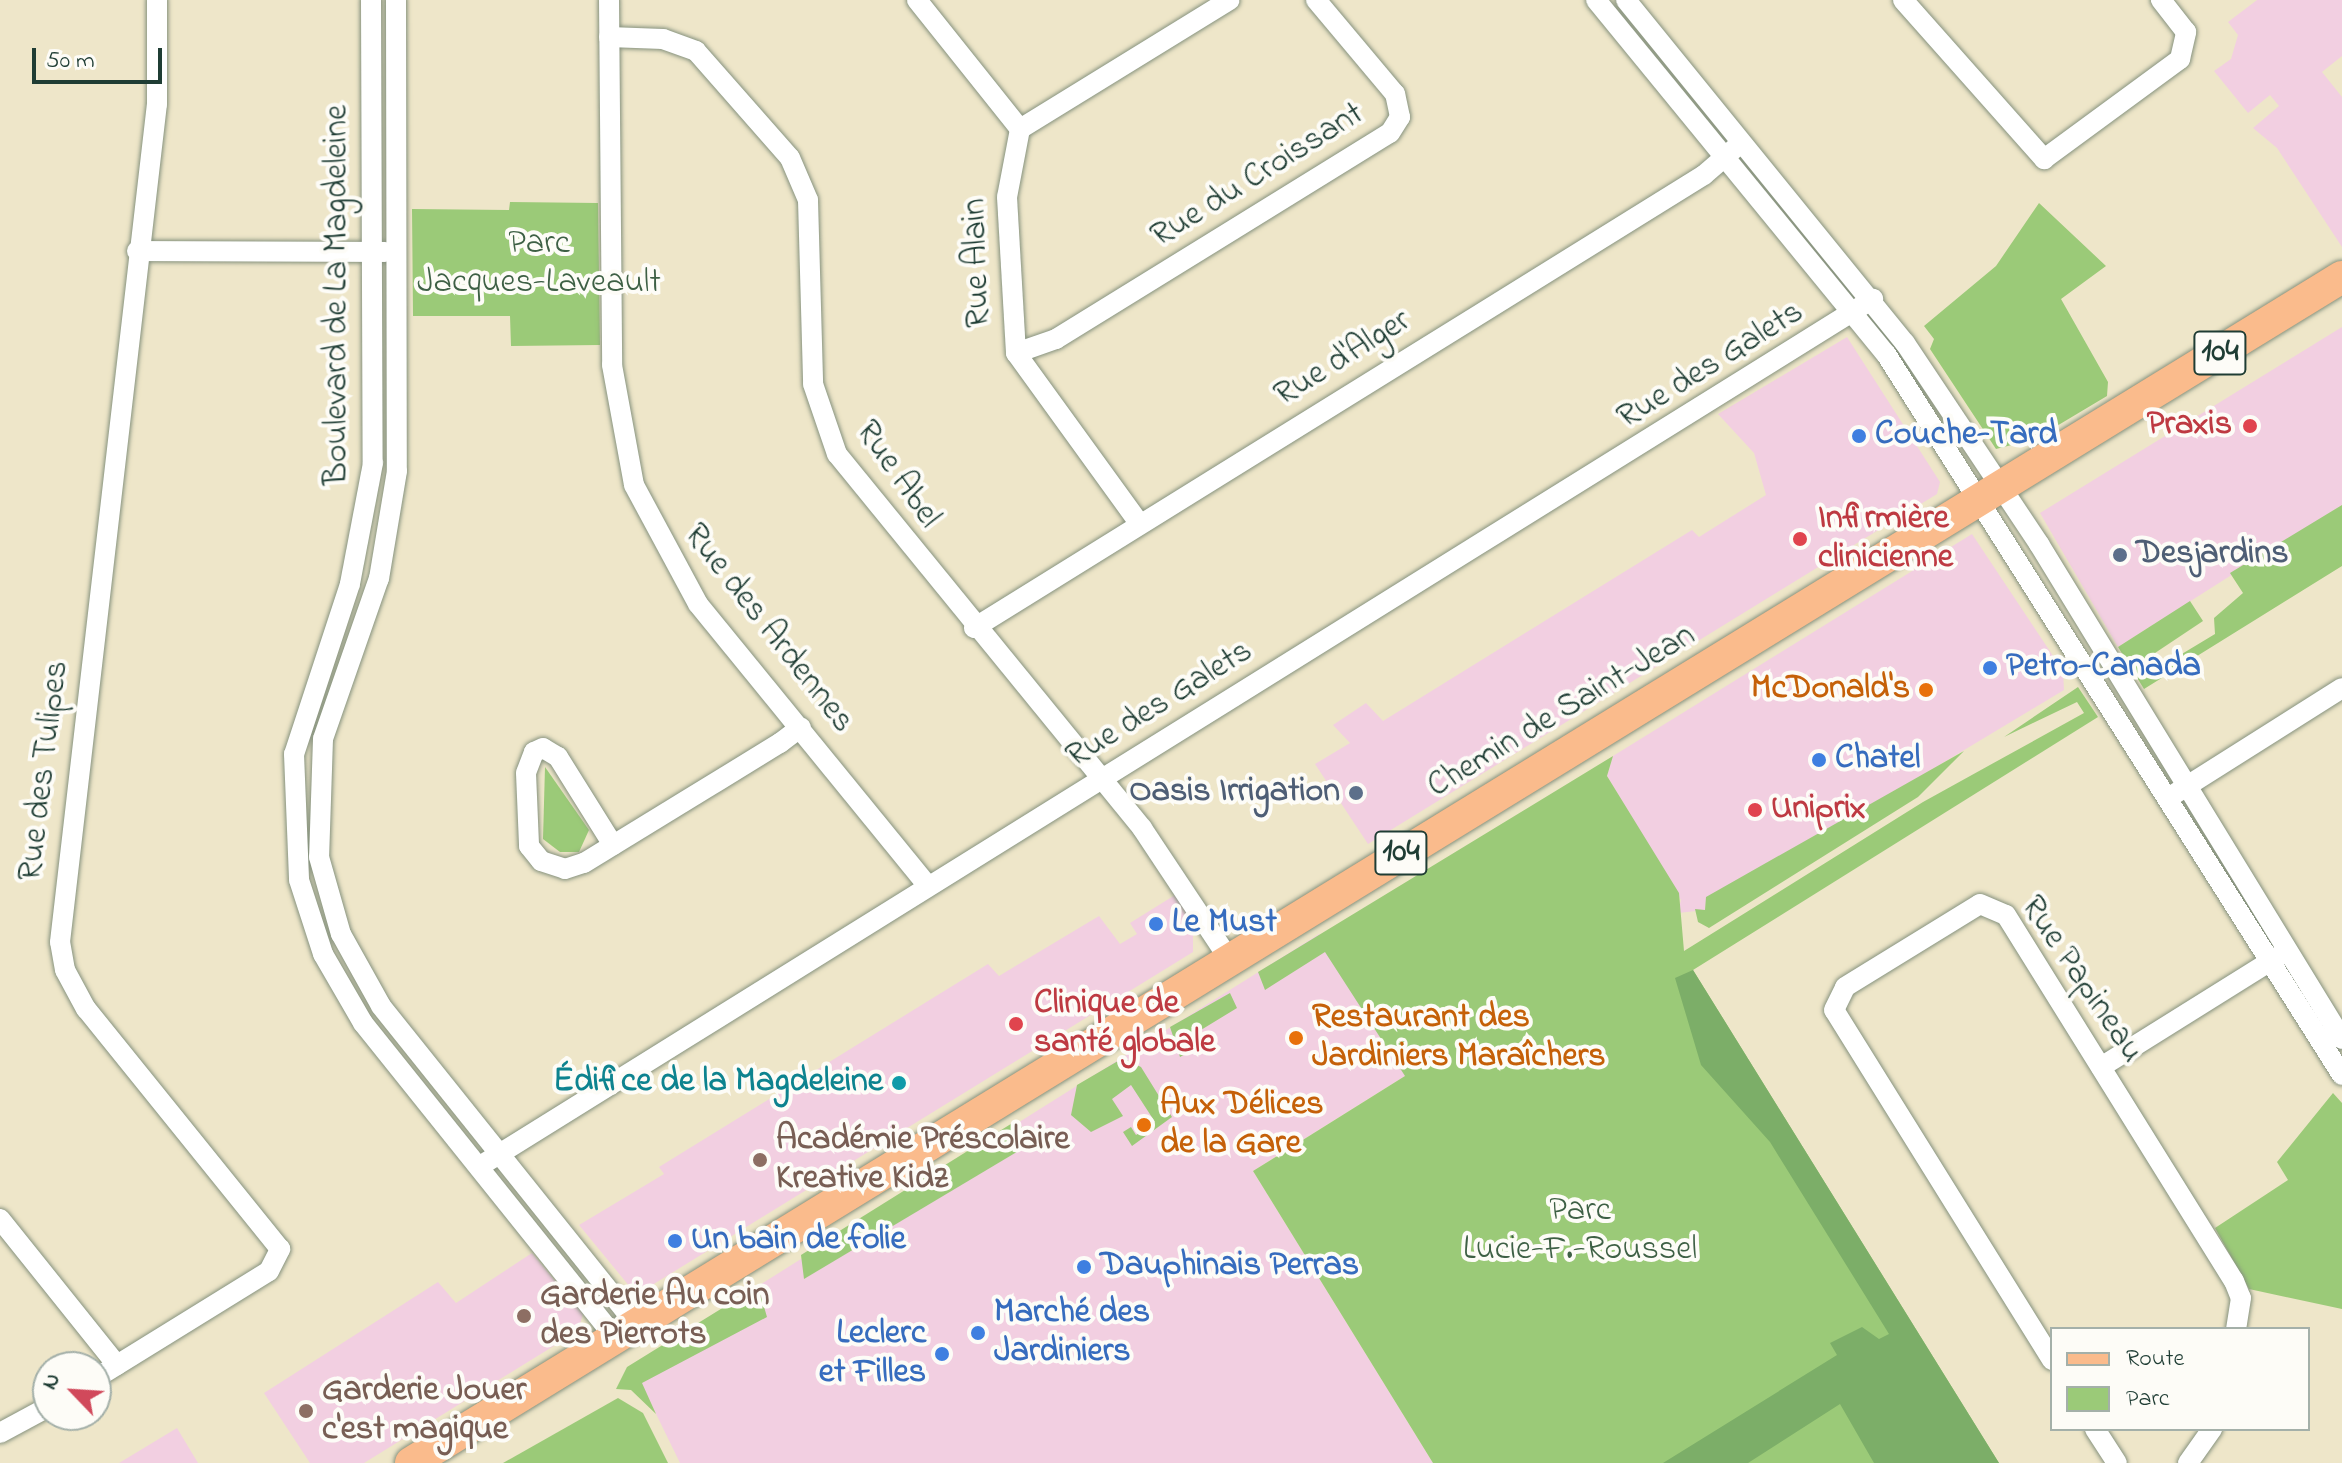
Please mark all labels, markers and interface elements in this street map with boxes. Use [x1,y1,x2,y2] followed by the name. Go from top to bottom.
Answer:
[36,32,166,82] scale bar
[46,44,95,79] text: 50 m
[1144,94,1372,258] street label: Rue du Croissant
[318,105,358,485] street label: Boulevard de La Magdeleine
[955,197,1001,329] street label: Rue Alain
[417,224,661,304] park label: Parc Jacques-Laveault
[1611,293,1811,439] street label: Rue des Galets
[1268,301,1418,417] street label: Rue d'Alger
[2192,325,2248,381] road number: 104
[2147,406,2232,446] place label: Praxis
[845,413,949,537] street label: Rue Abel
[2239,415,2261,437] marker: Praxis
[1875,416,2057,456] place label: Couche-Tard
[1850,427,1868,445] marker: Couche-Tard
[1818,499,1953,578] place label: Infirmière clinicienne
[674,516,862,742] street label: Rue des Ardennes
[1789,528,1811,550] marker: Infirmière clinicienne
[2136,535,2288,575] place label: Desjardins
[2111,546,2129,564] marker: Desjardins
[1421,616,1703,808] street label: Chemin de Saint-Jean
[1060,632,1260,778] street label: Rue des Galets
[2006,648,2201,688] place label: Petro-Canada
[11,659,79,883] street label: Rue des Tulipes
[1981,659,1999,677] marker: Petro-Canada
[1751,670,1910,710] place label: McDonald's
[1917,681,1935,699] marker: McDonald's
[1835,740,1921,780] place label: Chatel
[1810,751,1828,769] marker: Chatel
[1129,773,1340,813] place label: Oasis Irrigation
[1347,784,1365,802] marker: Oasis Irrigation
[1771,790,1866,830] place label: Uniprix
[1746,801,1764,819] marker: Uniprix
[1373,825,1429,881] road number: 104
[2010,889,2152,1071] street label: Rue Papineau
[1172,904,1277,944] place label: Le Must
[1147,915,1165,933] marker: Le Must
[1034,984,1215,1064] place label: Clinique de santé globale
[1312,998,1606,1078] place label: Restaurant des Jardiniers Maraîchers
[1005,1013,1027,1035] marker: Clinique de santé globale
[1287,1029,1305,1047] marker: Restaurant des Jardiniers Maraîchers
[553,1063,883,1103] place label: Édifice de la Magdeleine
[890,1074,908,1092] marker: Édifice de la Magdeleine
[1160,1085,1324,1164] place label: Aux Délices de la Gare
[1135,1116,1153,1134] marker: Aux Délices de la Gare
[776,1120,1069,1200] place label: Académie Préscolaire Kreative Kidz
[751,1151,769,1169] marker: Académie Préscolaire Kreative Kidz
[1463,1191,1697,1270] park label: Parc Lucie-F.-Roussel
[691,1221,906,1261] place label: Un bain de folie
[666,1232,684,1250] marker: Un bain de folie
[1100,1247,1359,1287] place label: Dauphinais Perras
[1075,1258,1093,1276] marker: Dauphinais Perras
[540,1276,769,1356] place label: Garderie Au coin des Pierrots
[994,1293,1150,1372] place label: Marché des Jardiniers
[515,1307,533,1325] marker: Garderie Au coin des Pierrots
[819,1314,926,1394] place label: Leclerc et Filles
[969,1324,987,1342] marker: Marché des Jardiniers
[2050,1327,2310,1431] legend
[2126,1342,2184,1377] text: Route
[933,1345,951,1363] marker: Leclerc et Filles
[32,1351,112,1431] north arrow
[34,1368,70,1395] text: N
[322,1371,526,1450] place label: Garderie Jouer c'est magique
[2126,1382,2170,1417] text: Parc
[297,1402,315,1420] marker: Garderie Jouer c'est magique

